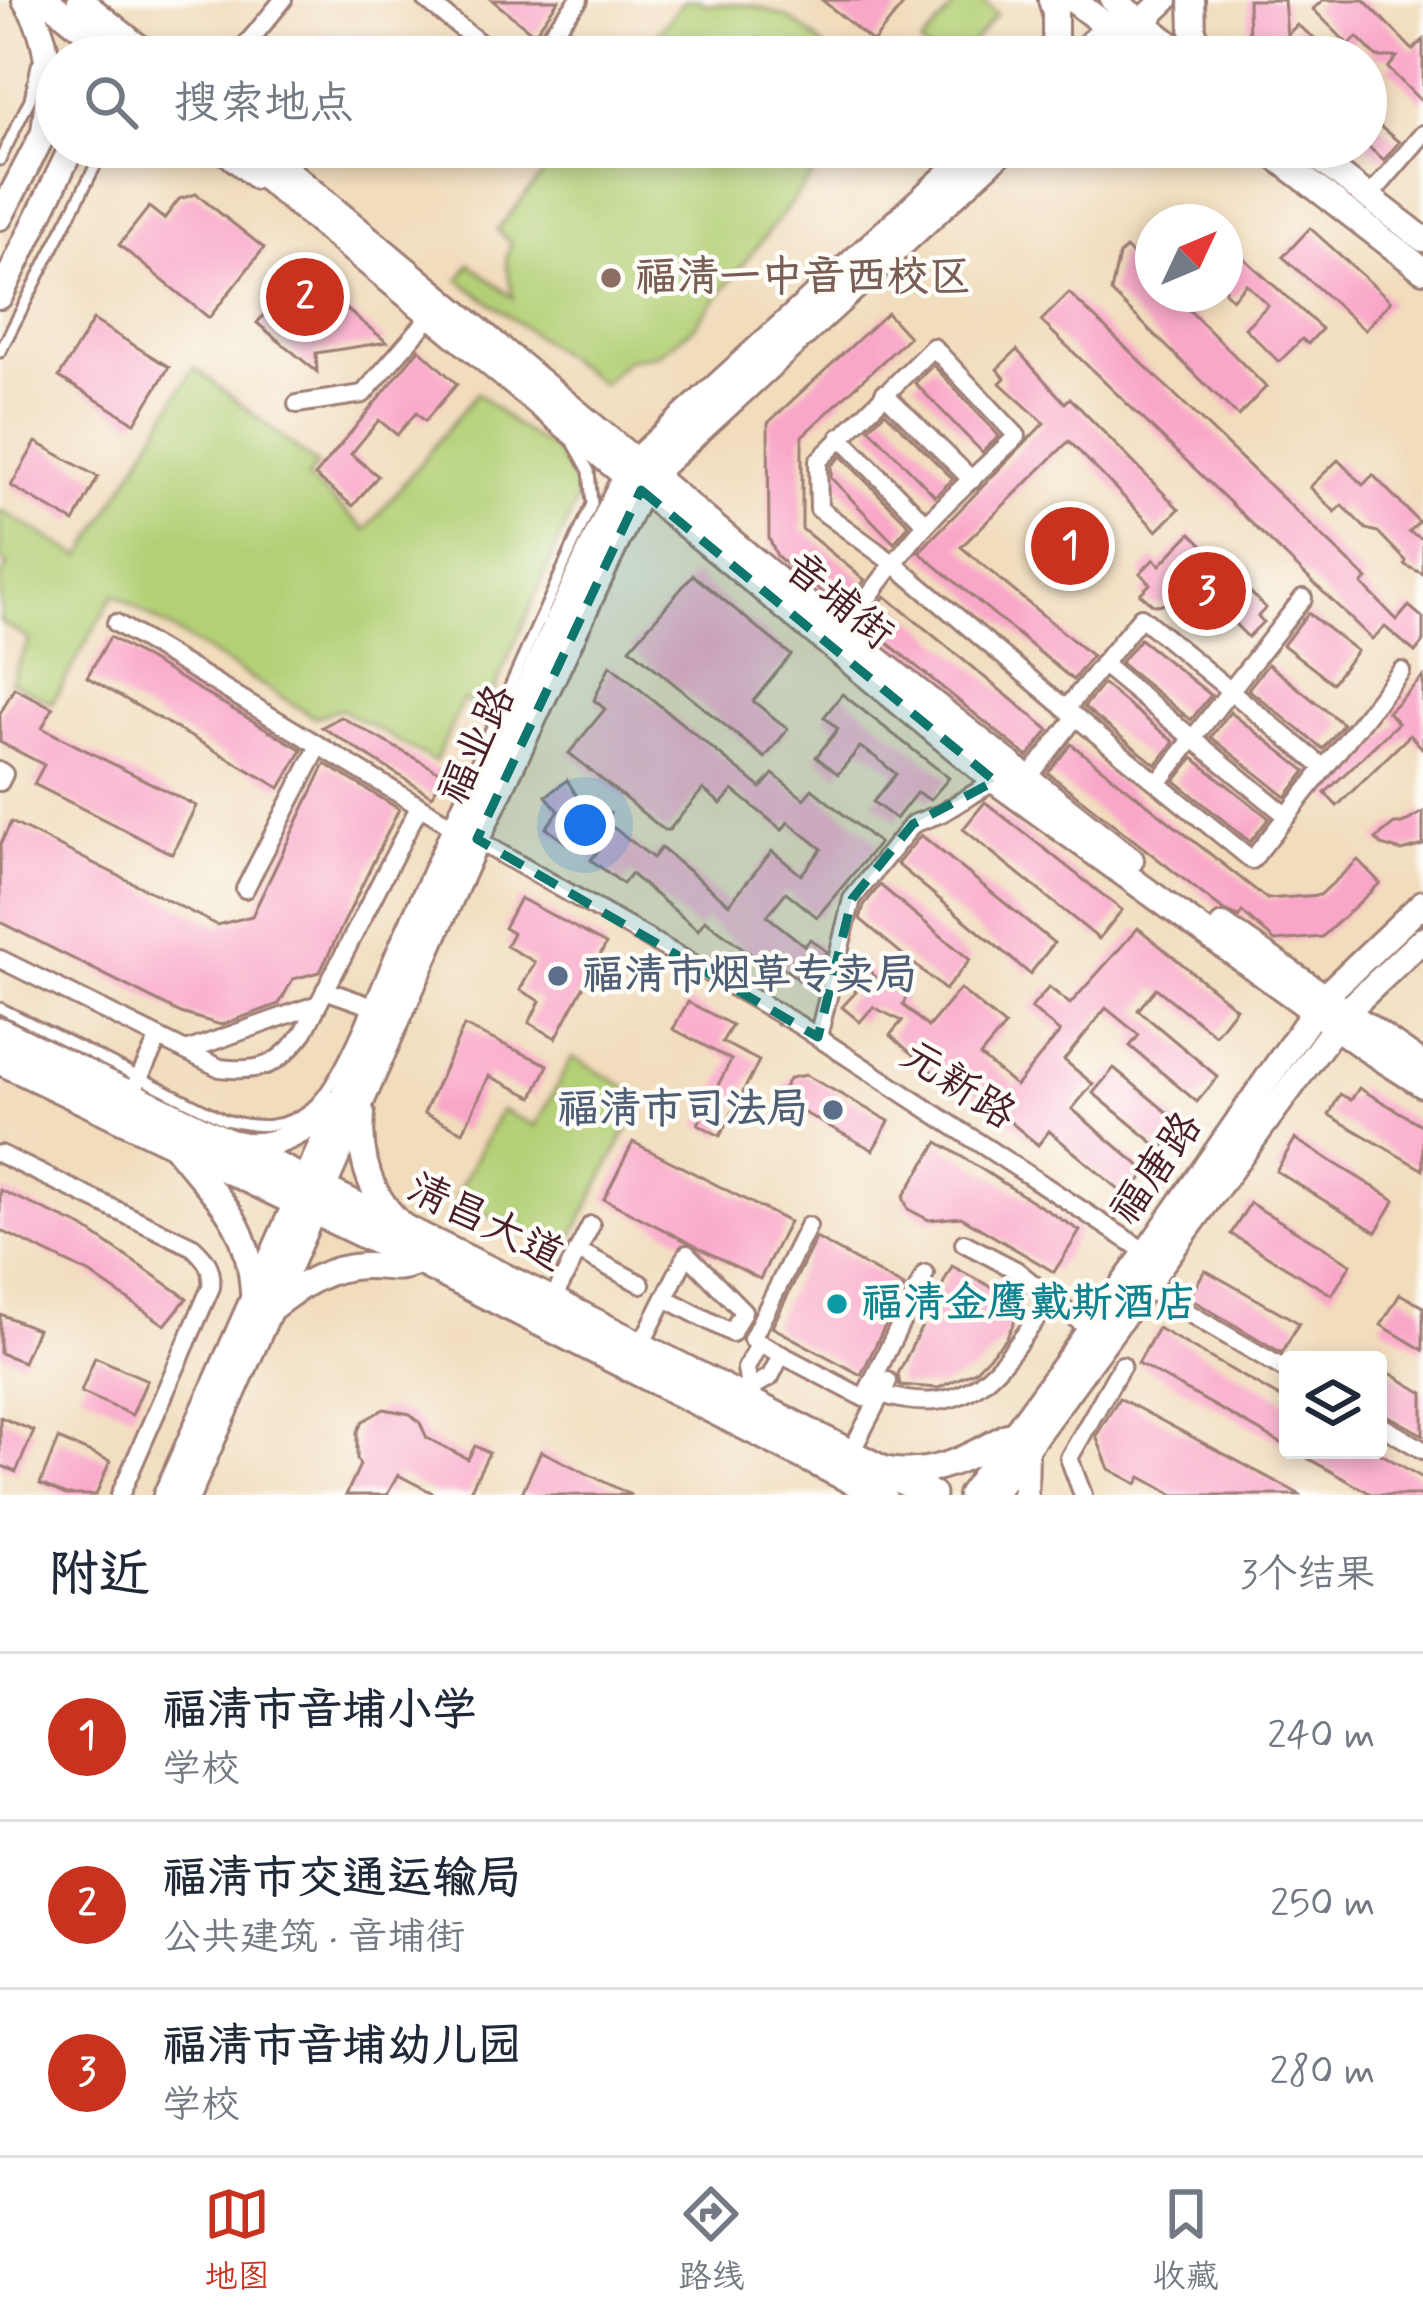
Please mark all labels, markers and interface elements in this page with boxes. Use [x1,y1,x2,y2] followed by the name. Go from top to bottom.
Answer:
[36,36,1387,168] search box
[78,69,144,135] icon: search
[174,75,354,134] text: 搜索地点
[1135,204,1243,312] north arrow
[635,251,971,306] place label: 福清一中音西校区
[266,252,344,342] pin: 2
[598,265,624,291] marker: 福清一中音西校区
[1031,501,1109,591] pin: 1
[772,541,904,663] street label: 音埔街
[1168,546,1246,636] pin: 3
[426,676,530,814] street label: 福业路
[555,795,615,855] your location
[582,949,918,1004] place label: 福清市烟草专卖局
[545,963,571,989] marker: 福清市烟草专卖局
[890,1029,1026,1143] street label: 元新路
[557,1083,809,1138] place label: 福清市司法局
[820,1097,846,1123] marker: 福清市司法局
[1098,1102,1216,1236] street label: 福唐路
[397,1161,573,1285] street label: 清昌大道
[861,1277,1197,1332] place label: 福清金鹰戴斯酒店
[824,1291,850,1317] marker: 福清金鹰戴斯酒店
[1279,1351,1387,1459] map controls
[1279,1351,1387,1459] button: layers
[48,1543,150,1609] text: 附近
[1240,1550,1375,1601] text: 3个结果
[162,1682,477,1741] text: 福清市音埔小学
[78,1711,96,1762] text: 1
[1267,1711,1375,1762] text: 240 m
[162,1745,240,1796] text: 学校
[162,1850,522,1909] text: 福清市交通运输局
[77,1879,97,1930] text: 2
[1270,1879,1375,1930] text: 250 m
[162,1913,465,1964] text: 公共建筑 · 音埔街
[162,2018,522,2077] text: 福清市音埔幼儿园
[78,2047,96,2098] text: 3
[1270,2047,1375,2098] text: 280 m
[162,2081,240,2132] text: 学校
[204,2181,270,2300] tab: 地图
[678,2181,744,2300] tab: 路线
[1153,2181,1219,2300] tab: 收藏

